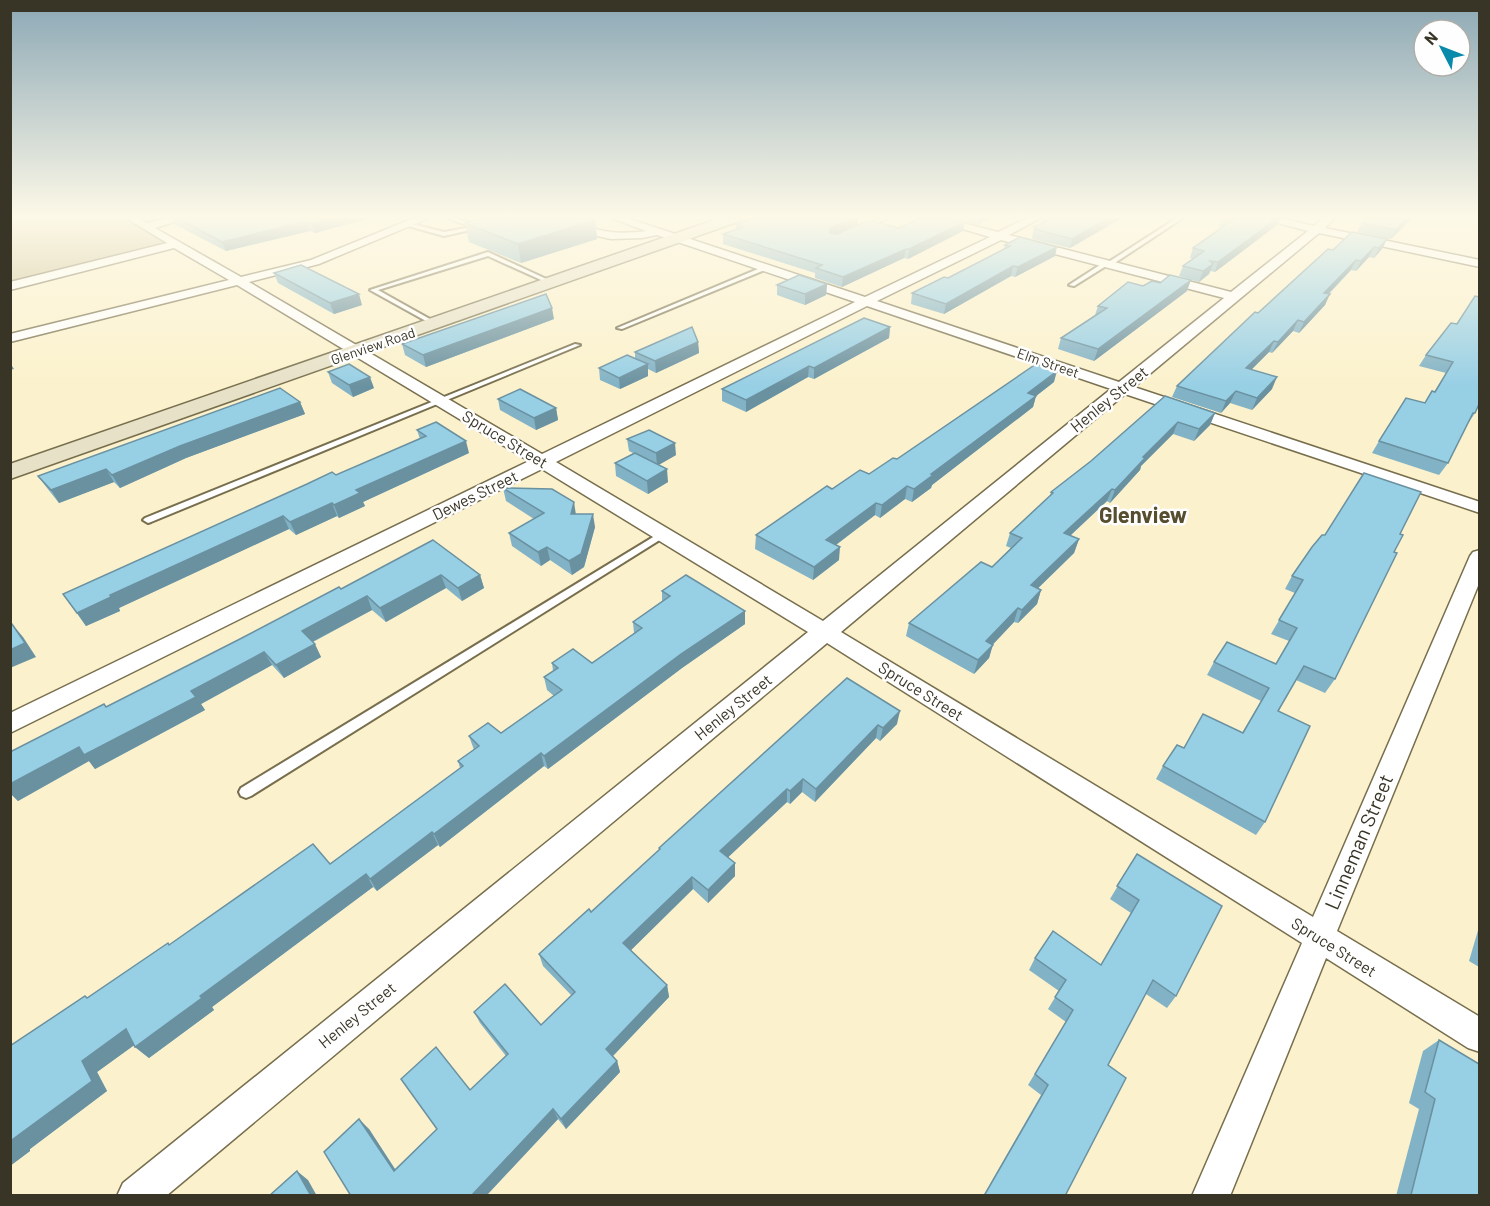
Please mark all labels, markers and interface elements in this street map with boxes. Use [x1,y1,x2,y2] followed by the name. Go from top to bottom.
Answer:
[1412,18,1472,78] north arrow
[1420,27,1441,48] text: N
[328,323,417,368] street label: Glenview Road
[1015,344,1081,381] street label: Elm Street
[1066,362,1151,436] street label: Henley Street
[459,406,551,472] street label: Spruce Street
[429,466,520,523] street label: Dewes Street
[1099,501,1187,527] district label: Glenview
[875,657,967,724] street label: Spruce Street
[690,670,775,744] street label: Henley Street
[1319,770,1397,913] street label: Linneman Street
[1288,913,1380,980] street label: Spruce Street
[314,978,399,1052] street label: Henley Street

